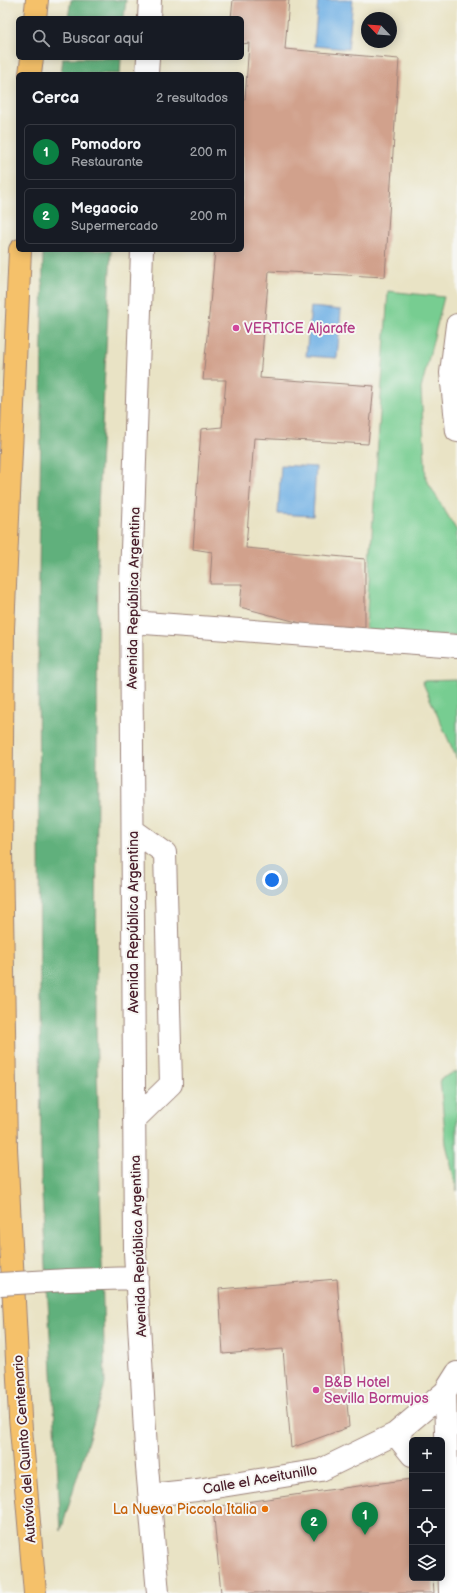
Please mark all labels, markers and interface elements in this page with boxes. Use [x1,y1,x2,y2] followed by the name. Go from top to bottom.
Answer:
[361,12,397,48] north arrow
[16,16,244,60] search box
[30,27,52,49] icon: search
[62,29,143,48] text: Buscar aquí
[32,88,79,108] text: Cerca
[156,90,228,106] text: 2 resultados
[71,135,141,154] text: Pomodoro
[43,144,49,160] text: 1
[190,144,227,160] text: 200 m
[71,154,143,170] text: Restaurante
[71,199,139,218] text: Megaocio
[42,208,50,224] text: 2
[190,208,227,224] text: 200 m
[71,218,158,234] text: Supermercado
[244,320,355,337] place label: VERTICE Aljarafe
[231,323,241,333] marker: VERTICE Aljarafe
[123,507,144,689] street label: Avenida República Argentina
[125,831,142,1013] street label: Avenida República Argentina
[262,870,282,890] your location
[127,1155,150,1337] street label: Avenida República Argentina
[9,1354,40,1544] street label: Autovía del Quinto Centenario
[324,1374,429,1407] place label: B&B Hotel Sevilla Bormujos
[311,1385,321,1395] marker: B&B Hotel Sevilla Bormujos
[409,1437,445,1581] map controls
[409,1437,445,1473] button: +
[202,1461,319,1498] street label: Calle el Aceitunillo
[409,1473,445,1509] button: −
[113,1501,257,1518] place label: La Nueva Piccola Italia
[352,1502,378,1535] pin: 1
[260,1504,270,1514] marker: La Nueva Piccola Italia
[301,1509,327,1542] pin: 2
[409,1509,445,1545] button: locate
[409,1545,445,1581] button: layers

